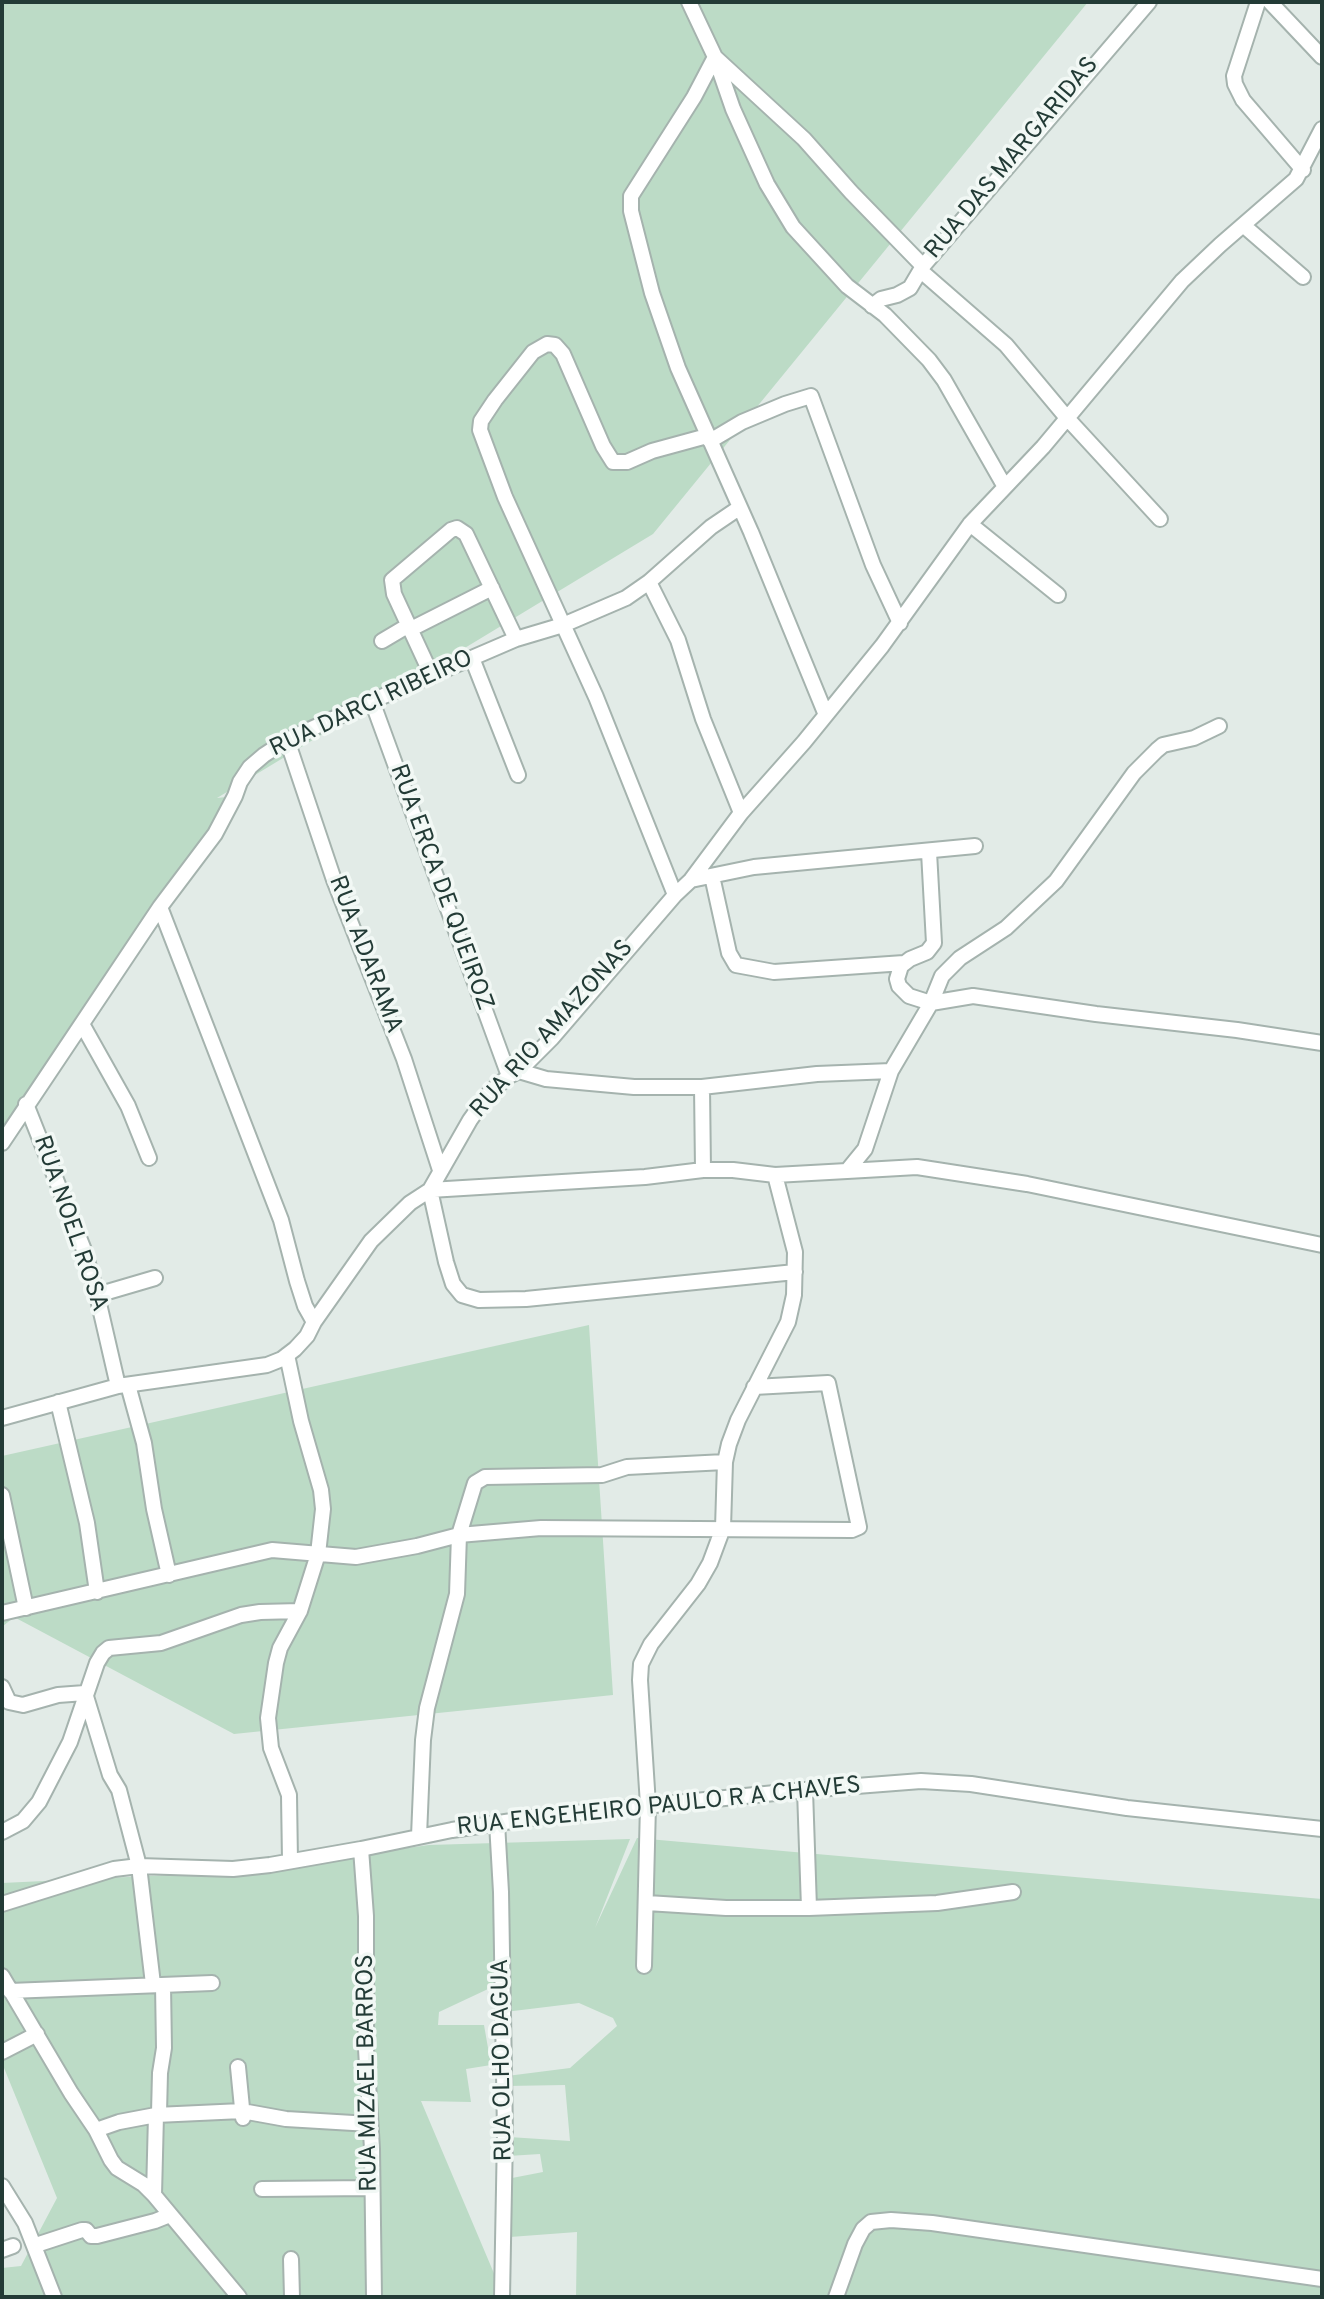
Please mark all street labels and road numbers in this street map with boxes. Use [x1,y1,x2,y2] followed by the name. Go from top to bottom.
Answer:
[920,52,1106,266] street label: RUA DAS MARGARIDAS
[266,645,478,765] street label: RUA DARCI RIBEIRO
[382,761,498,1015] street label: RUA ERCA DE QUEIROZ
[321,872,407,1038] street label: RUA ADARAMA
[465,935,641,1125] street label: RUA RIO AMAZONAS
[25,1132,113,1316] street label: RUA NOEL ROSA
[456,1772,862,1844] street label: RUA ENGEHEIRO PAULO R A CHAVES
[353,1954,385,2192] street label: RUA MIZAEL BARROS
[488,1958,520,2162] street label: RUA OLHO DAGUA

